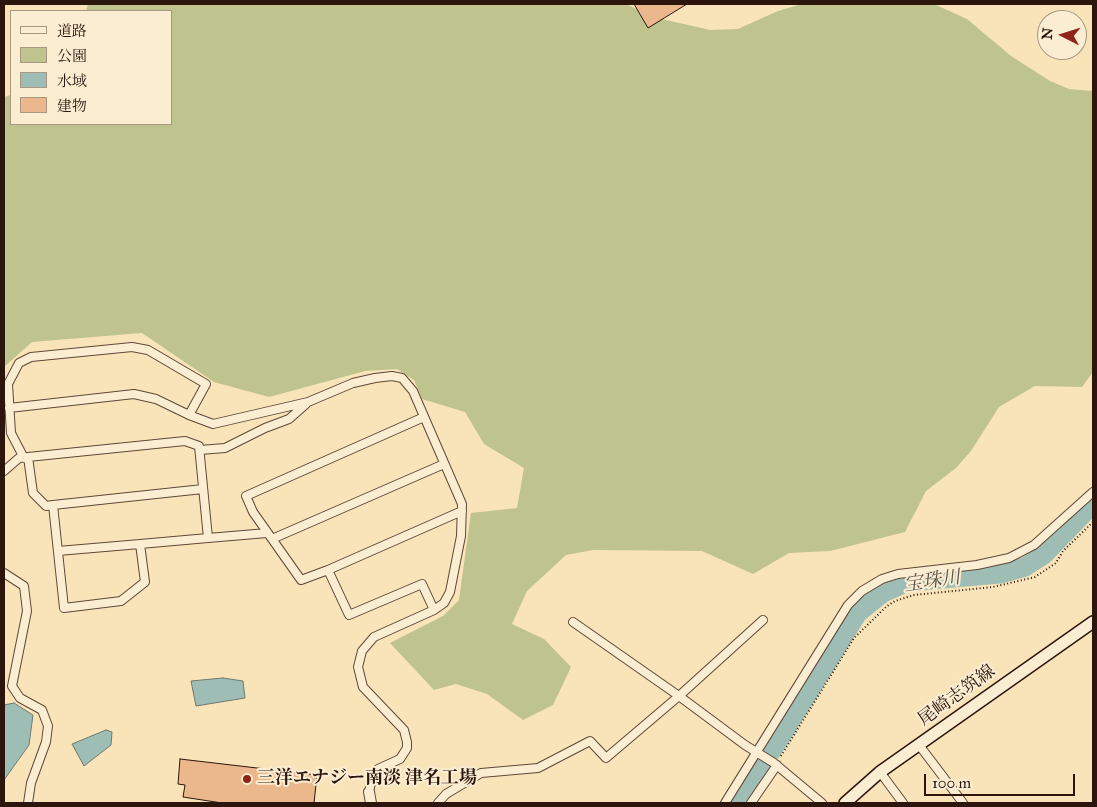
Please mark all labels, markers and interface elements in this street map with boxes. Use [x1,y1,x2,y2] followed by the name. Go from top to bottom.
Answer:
[10,10,172,125] legend
[1037,10,1087,60] north arrow
[57,22,87,40] text: 道路
[1039,27,1057,40] text: N
[57,47,87,65] text: 公園
[57,72,87,90] text: 水域
[57,97,87,115] text: 建物
[902,567,962,597] water label: 宝珠川
[914,661,1000,731] street label: 尾崎志筑線
[927,764,1078,796] scale bar
[257,768,477,790] place label: 三洋エナジー南淡 津名工場
[241,773,253,785] marker: 三洋エナジー南淡 津名工場
[932,774,971,792] text: 100 m

